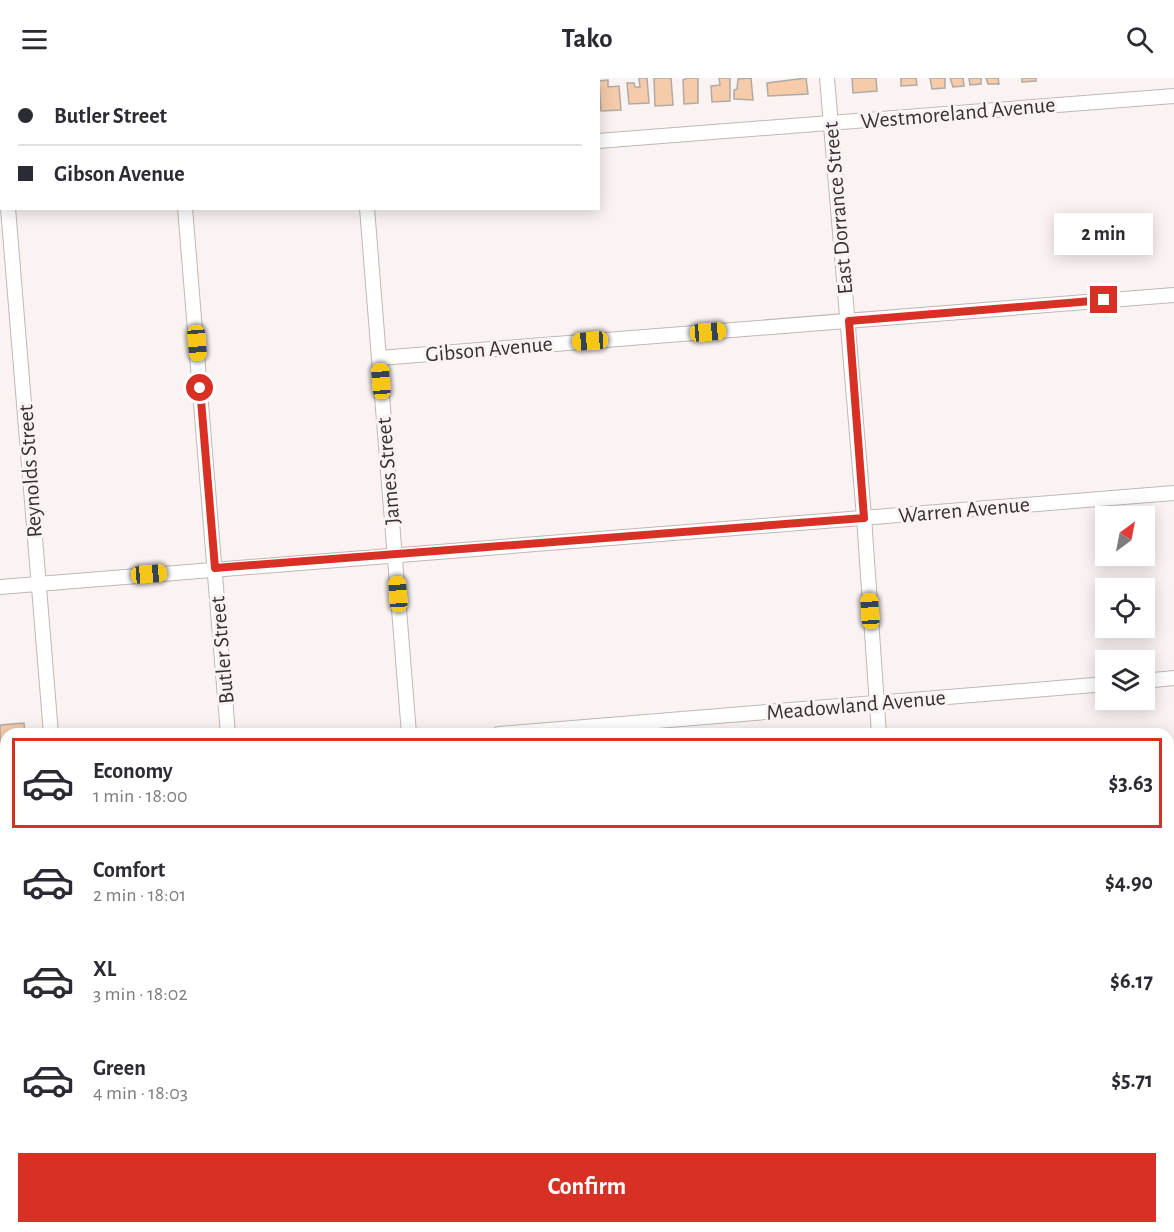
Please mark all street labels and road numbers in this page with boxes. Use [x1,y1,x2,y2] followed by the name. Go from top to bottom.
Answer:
[860,94,1056,132] street label: Westmoreland Avenue
[819,121,857,295] street label: East Dorrance Street
[424,332,554,366] street label: Gibson Avenue
[14,404,46,538] street label: Reynolds Street
[372,416,404,526] street label: James Street
[897,493,1031,527] street label: Warren Avenue
[206,595,238,705] street label: Butler Street
[765,686,947,724] street label: Meadowland Avenue

